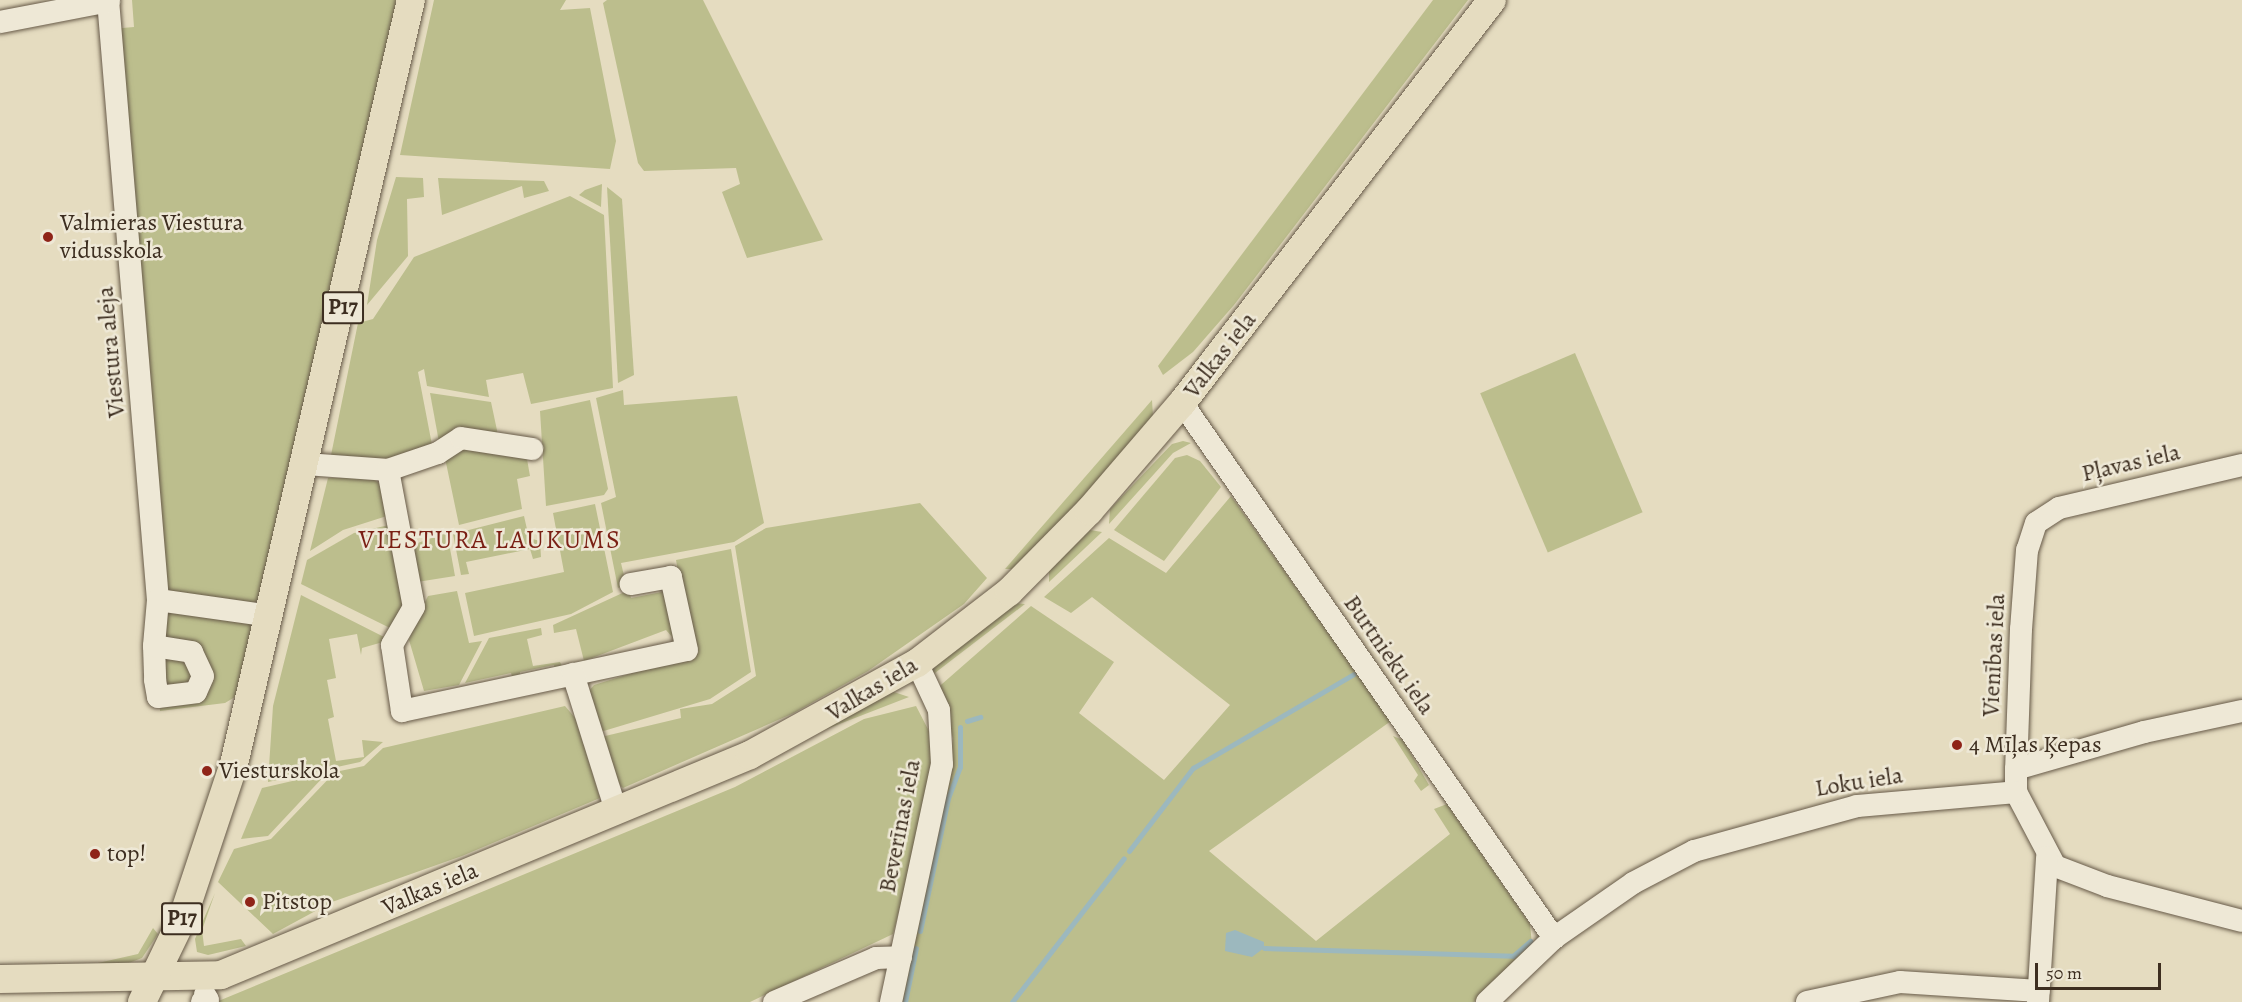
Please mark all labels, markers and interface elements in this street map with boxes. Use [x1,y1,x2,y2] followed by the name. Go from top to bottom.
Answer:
[60,209,244,265] place label: Valmieras Viestura vidusskola
[41,230,55,244] marker: Valmieras Viestura vidusskola
[91,285,131,419] street label: Viestura aleja
[322,289,364,327] road number: P17
[1177,306,1263,404] street label: Valkas iela
[2079,438,2183,488] street label: Pļavas iela
[359,524,621,556] district label: VIESTURA LAUKUMS
[1337,590,1441,720] street label: Burtnieku iela
[1976,593,2012,717] street label: Vienības iela
[821,651,923,727] street label: Valkas iela
[1969,731,2102,759] place label: 4 Mīļas Ķepas
[1950,738,1964,752] marker: 4 Mīļas Ķepas
[219,757,340,785] place label: Viesturskola
[873,757,927,895] street label: Beverīnas iela
[1813,761,1905,803] street label: Loku iela
[200,764,214,778] marker: Viesturskola
[107,840,146,868] place label: top!
[88,847,102,861] marker: top!
[378,856,482,922] street label: Valkas iela
[262,888,332,916] place label: Pitstop
[243,895,257,909] marker: Pitstop
[161,900,203,938] road number: P17
[2038,951,2164,989] scale bar
[2046,961,2082,985] text: 50 m

